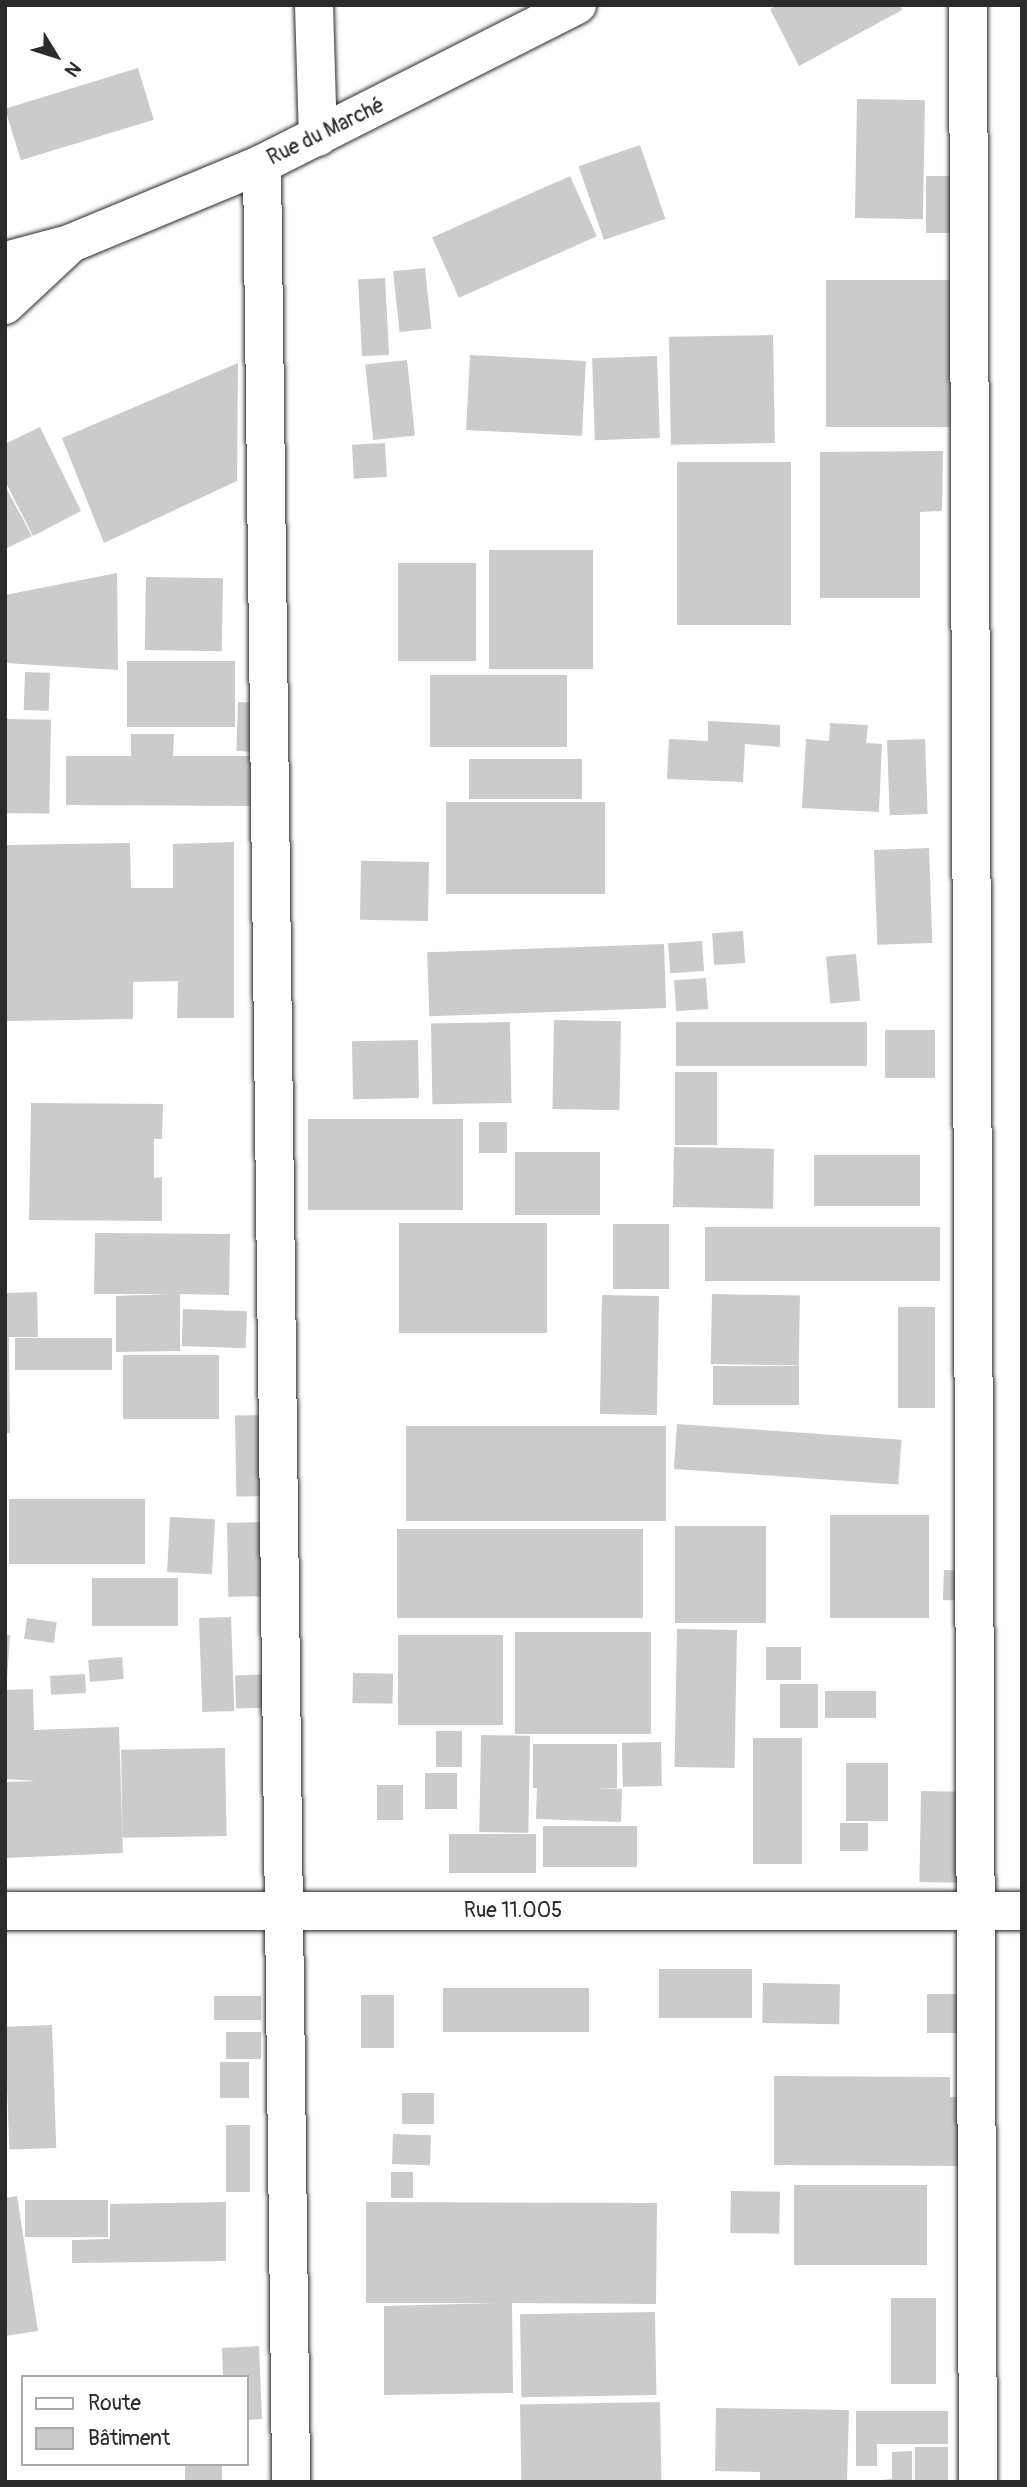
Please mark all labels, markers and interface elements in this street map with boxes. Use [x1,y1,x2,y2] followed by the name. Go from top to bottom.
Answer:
[21,21,91,91] north arrow
[59,56,86,81] text: N
[263,93,389,171] street label: Rue du Marché
[464,1898,562,1924] street label: Rue 11.005
[21,2375,248,2466] legend
[88,2390,141,2417] text: Route
[88,2425,170,2452] text: Bâtiment

